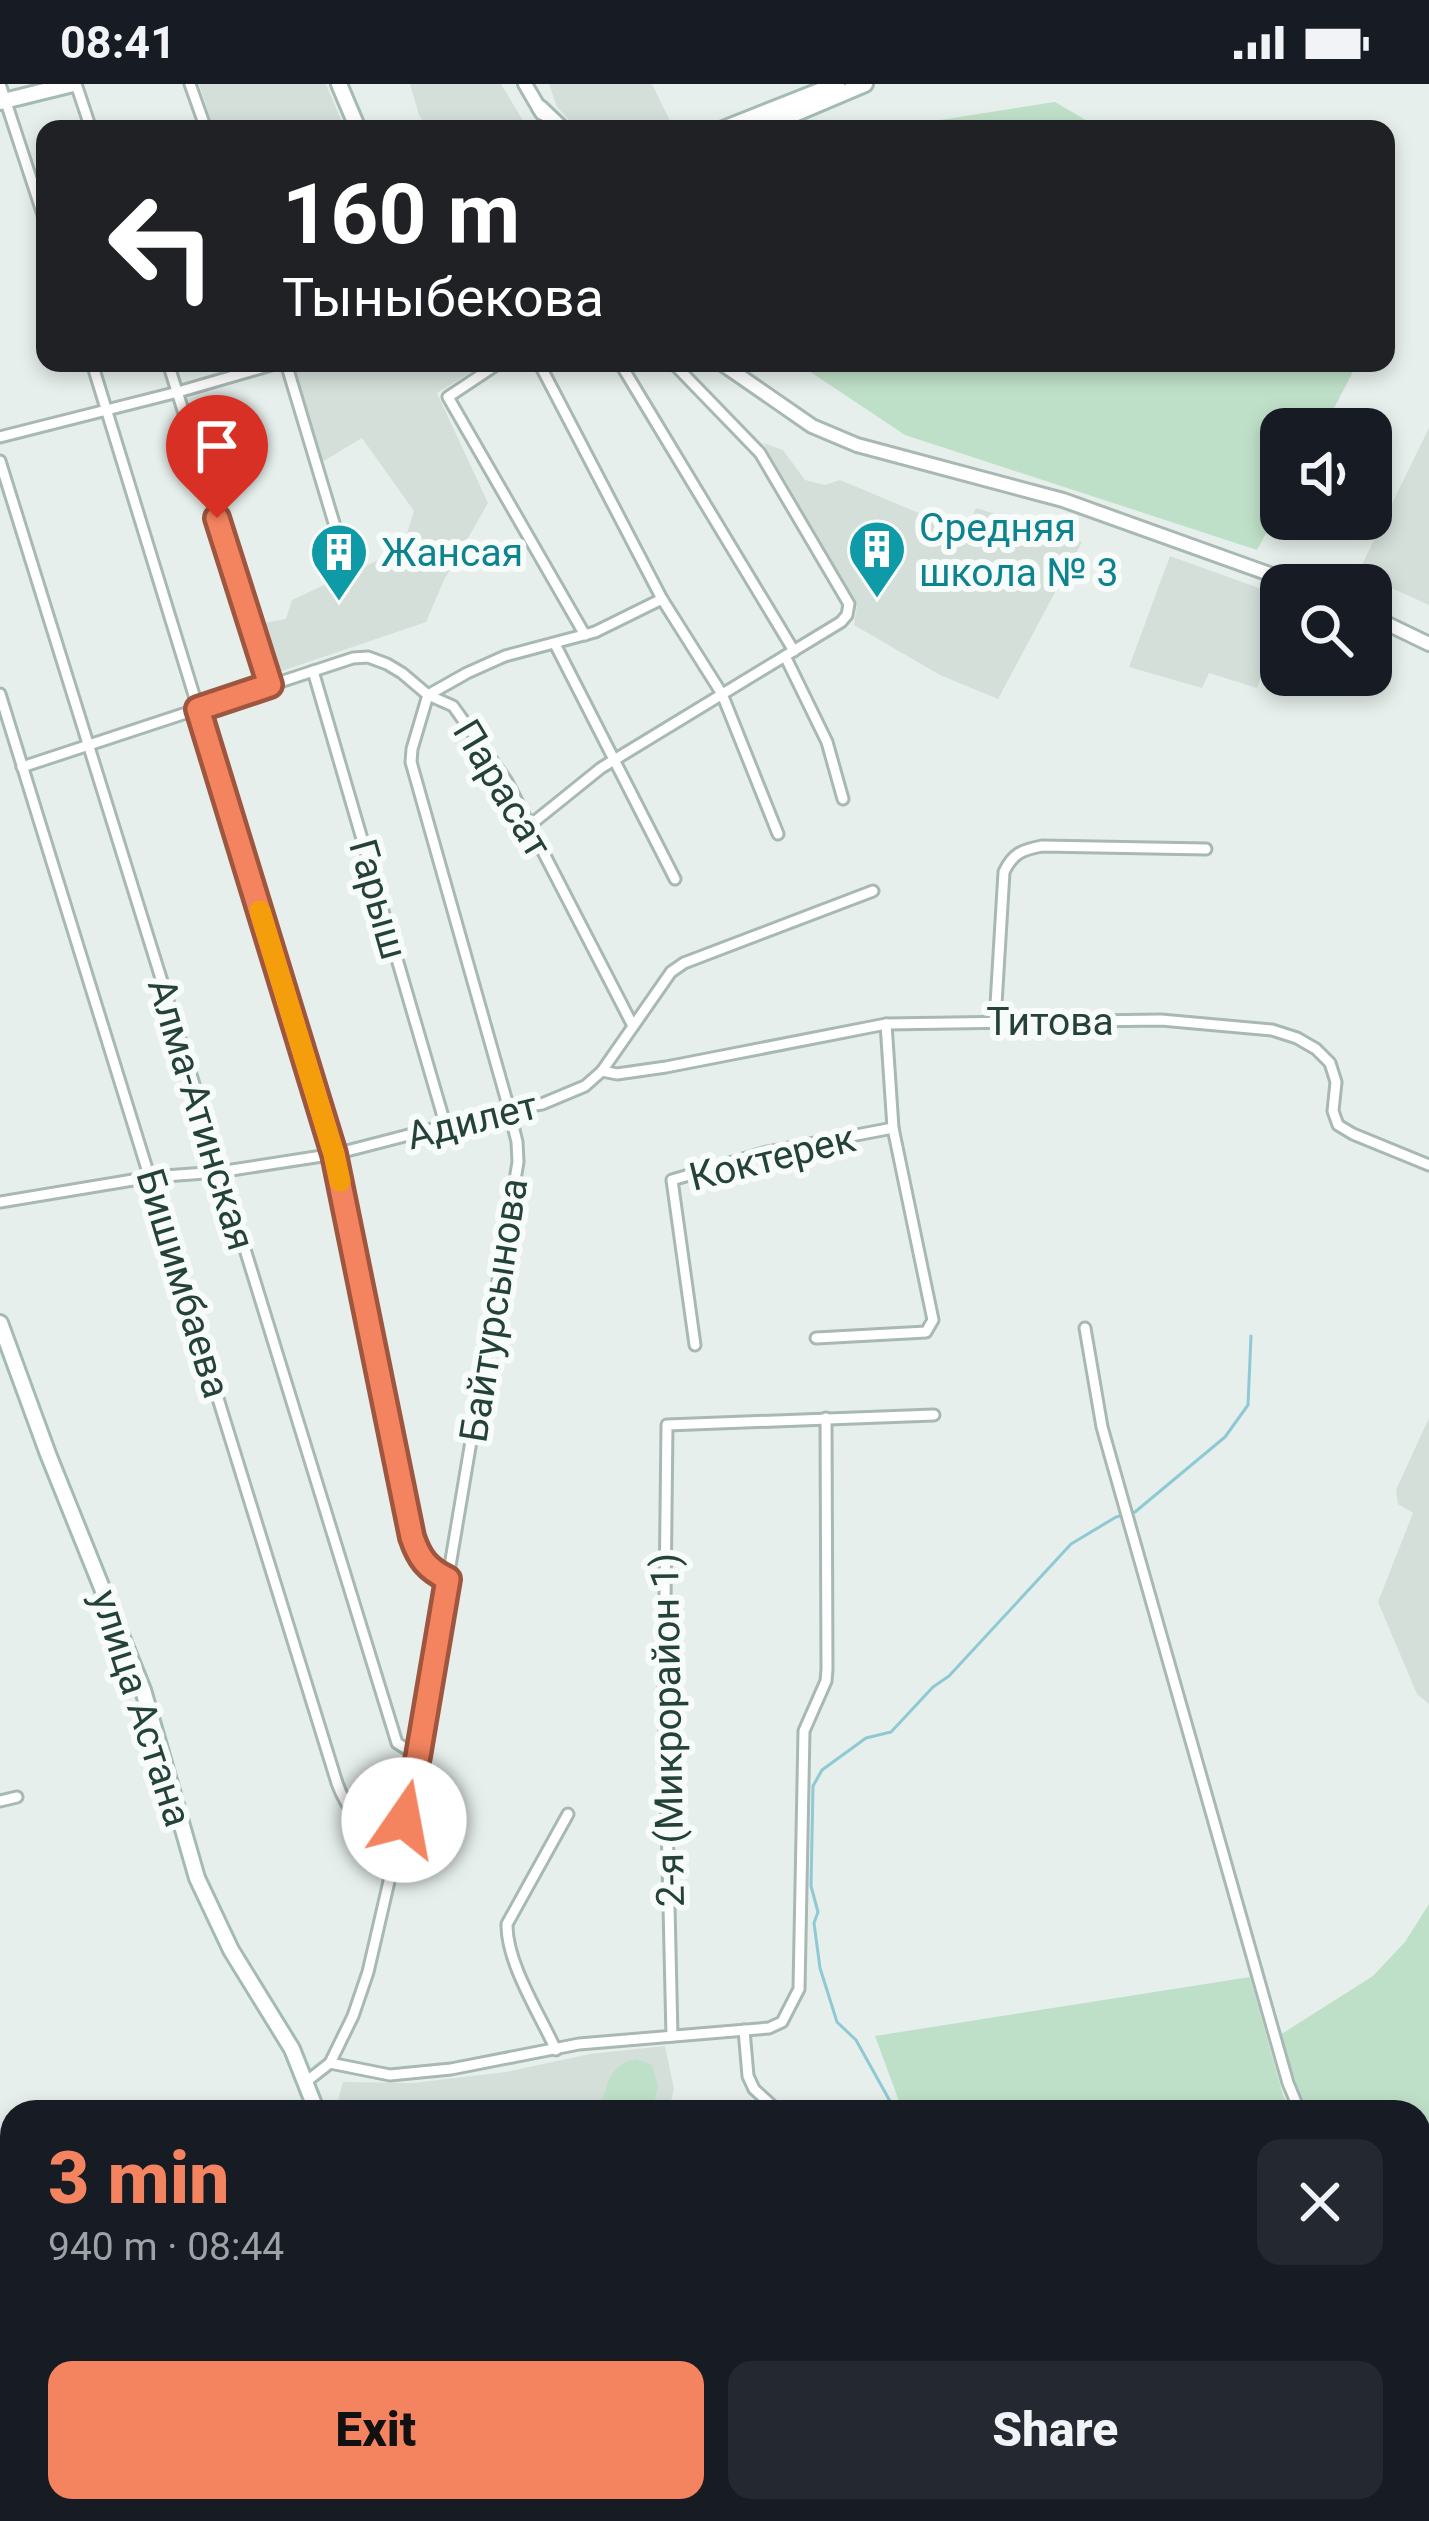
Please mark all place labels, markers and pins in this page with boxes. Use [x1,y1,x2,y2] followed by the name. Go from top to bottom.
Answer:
[166,395,268,518] pin
[919,505,1118,596] place label: Средняя школа № 3
[846,518,908,600] building icon: Средняя школа № 3
[308,521,370,603] building icon: Жансая
[381,530,523,576] place label: Жансая

